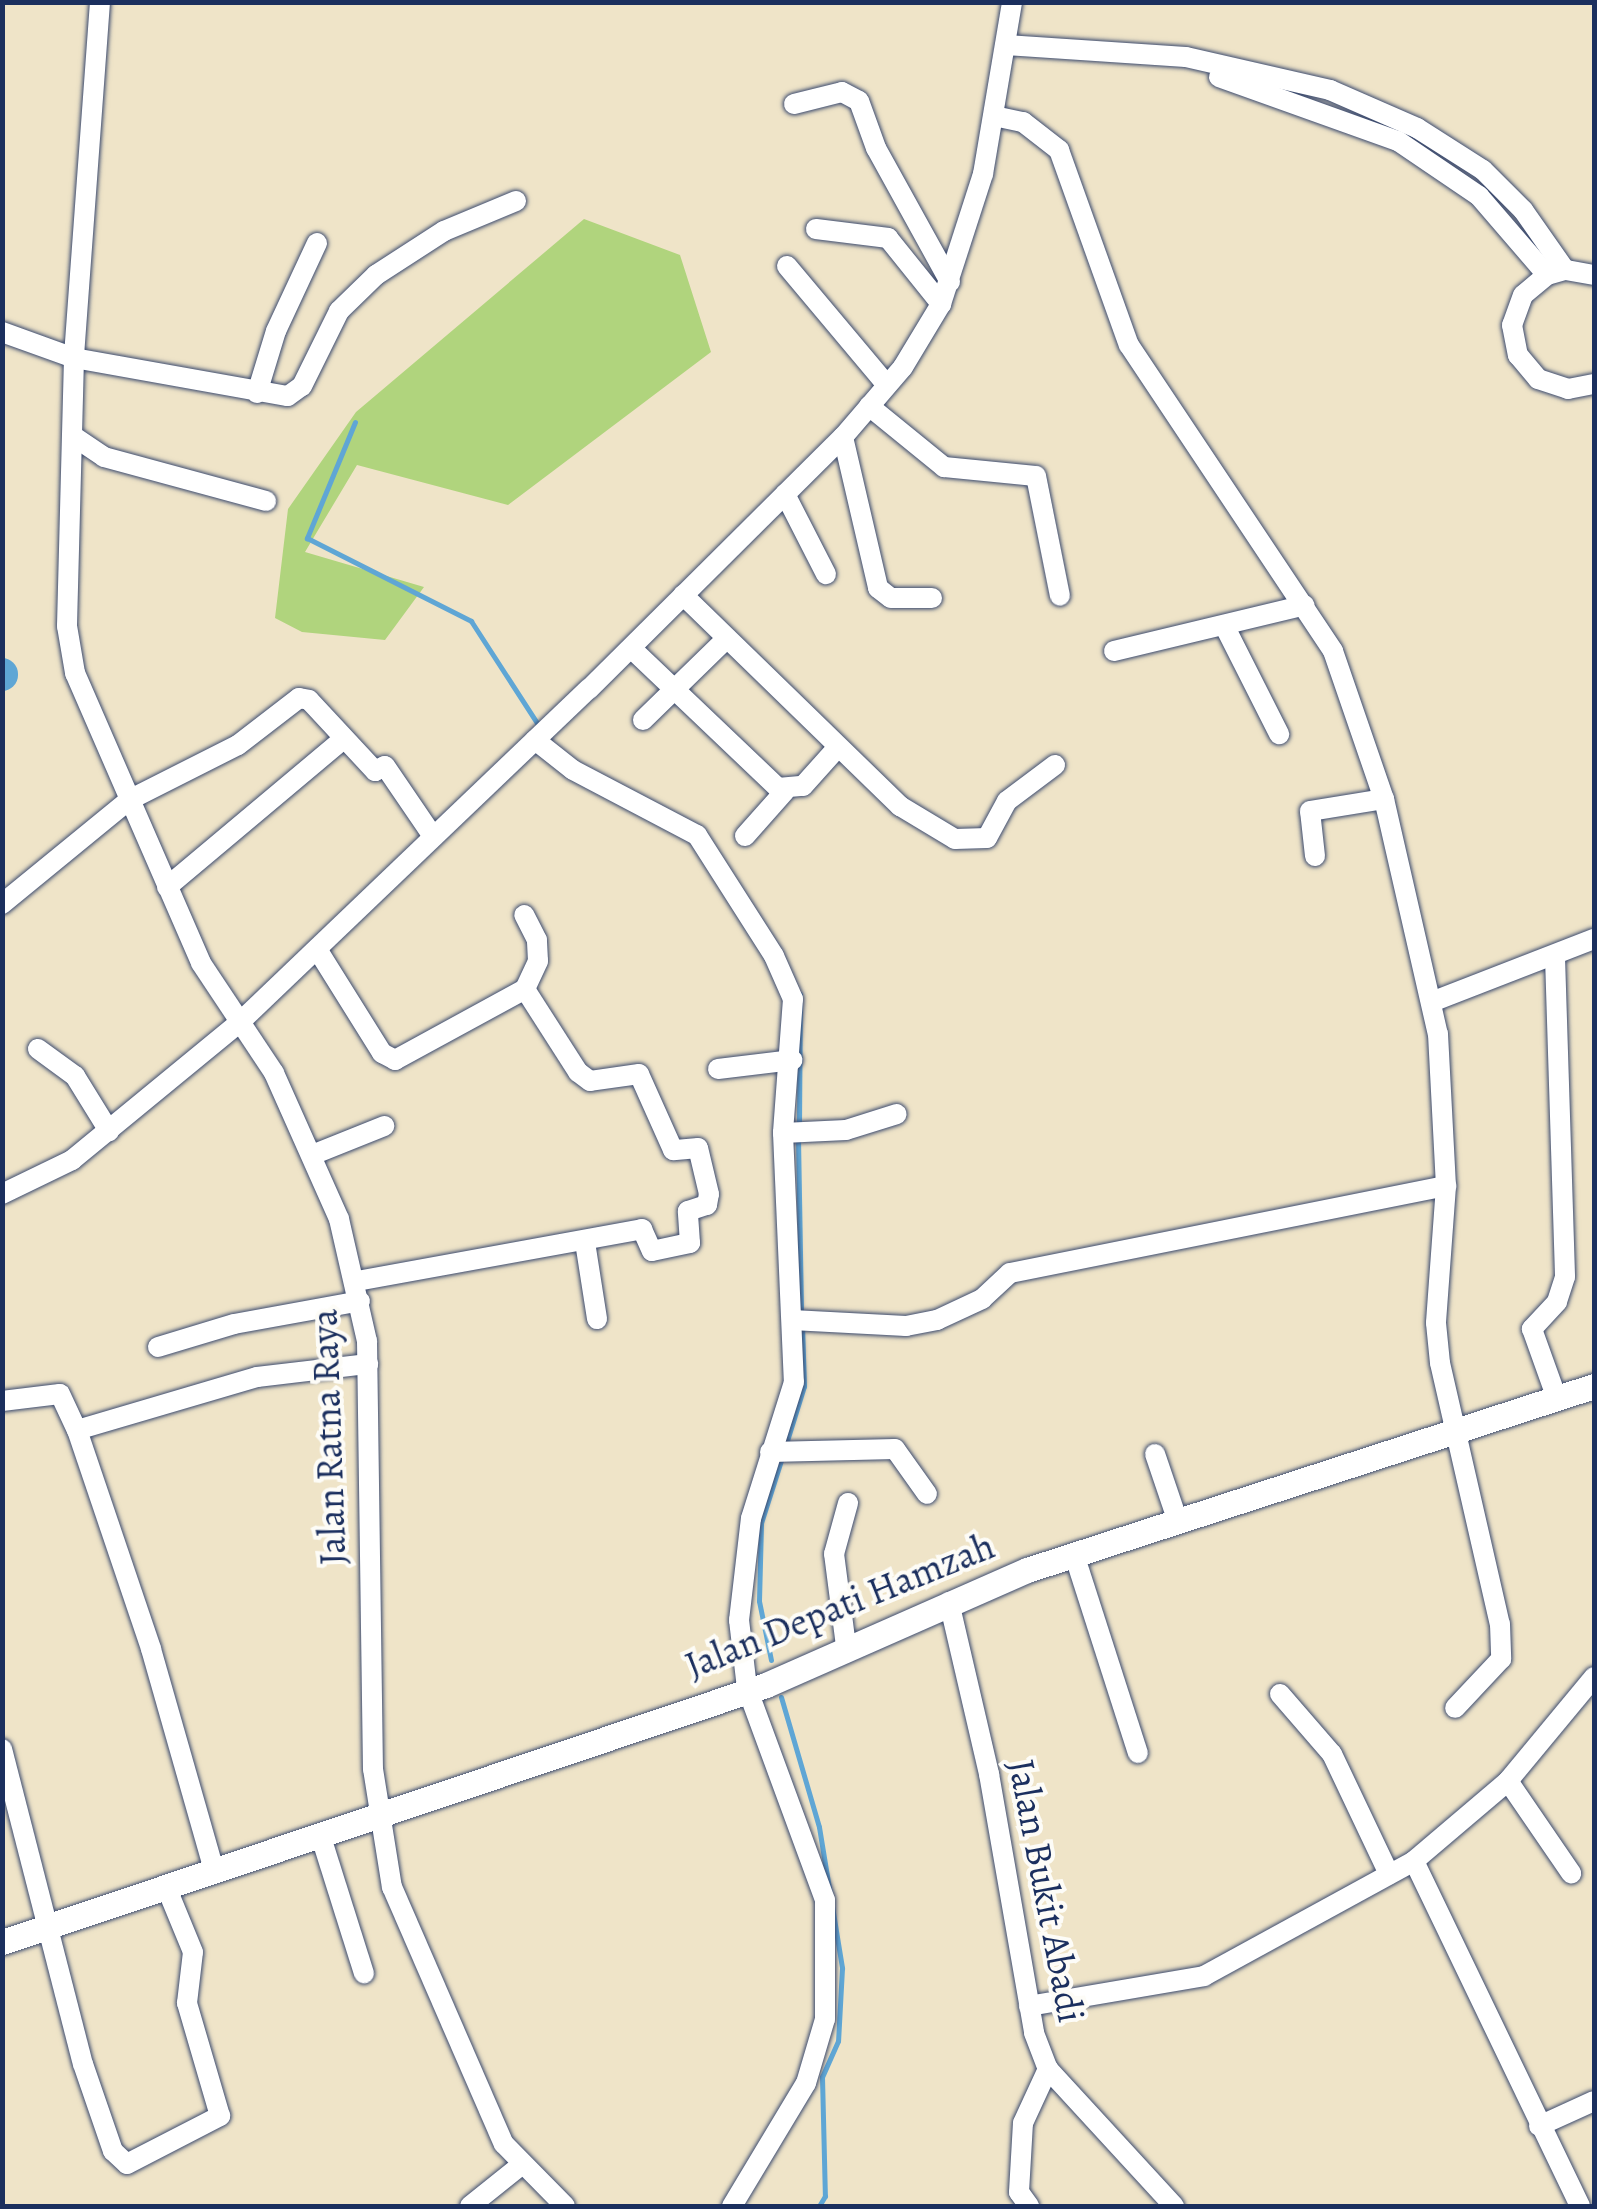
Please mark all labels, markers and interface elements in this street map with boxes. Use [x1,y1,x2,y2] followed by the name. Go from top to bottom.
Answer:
[302,1308,356,1566] street label: Jalan Ratna Raya
[679,1523,1001,1689] street label: Jalan Depati Hamzah
[998,1756,1094,2026] street label: Jalan Bukit Abadi

